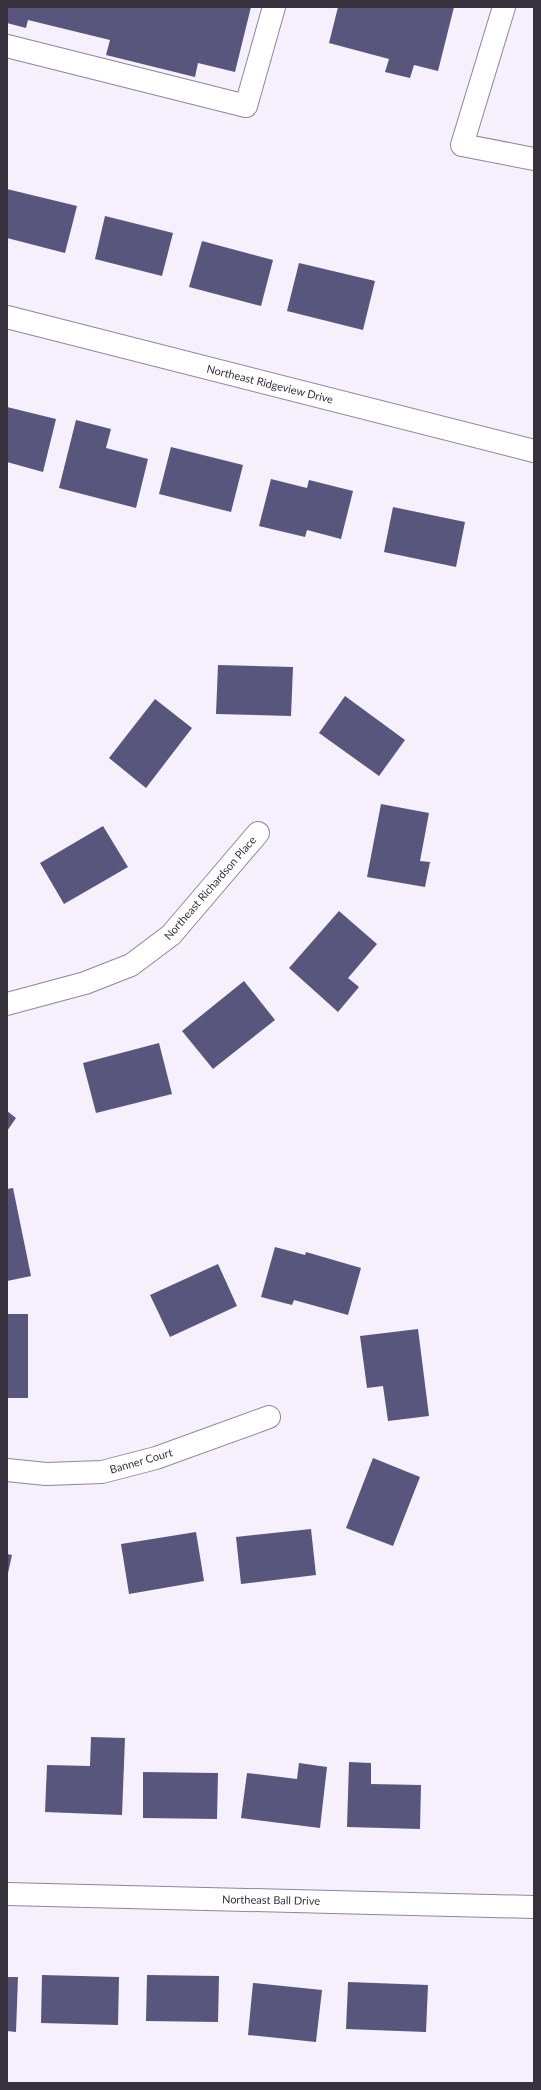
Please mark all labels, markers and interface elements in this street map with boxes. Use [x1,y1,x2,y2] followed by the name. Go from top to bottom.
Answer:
[206,362,335,406] street label: Northeast Ridgeview Drive
[161,833,258,942] street label: Northeast Richardson Place
[108,1445,174,1476] street label: Banner Court
[222,1892,320,1907] street label: Northeast Ball Drive

